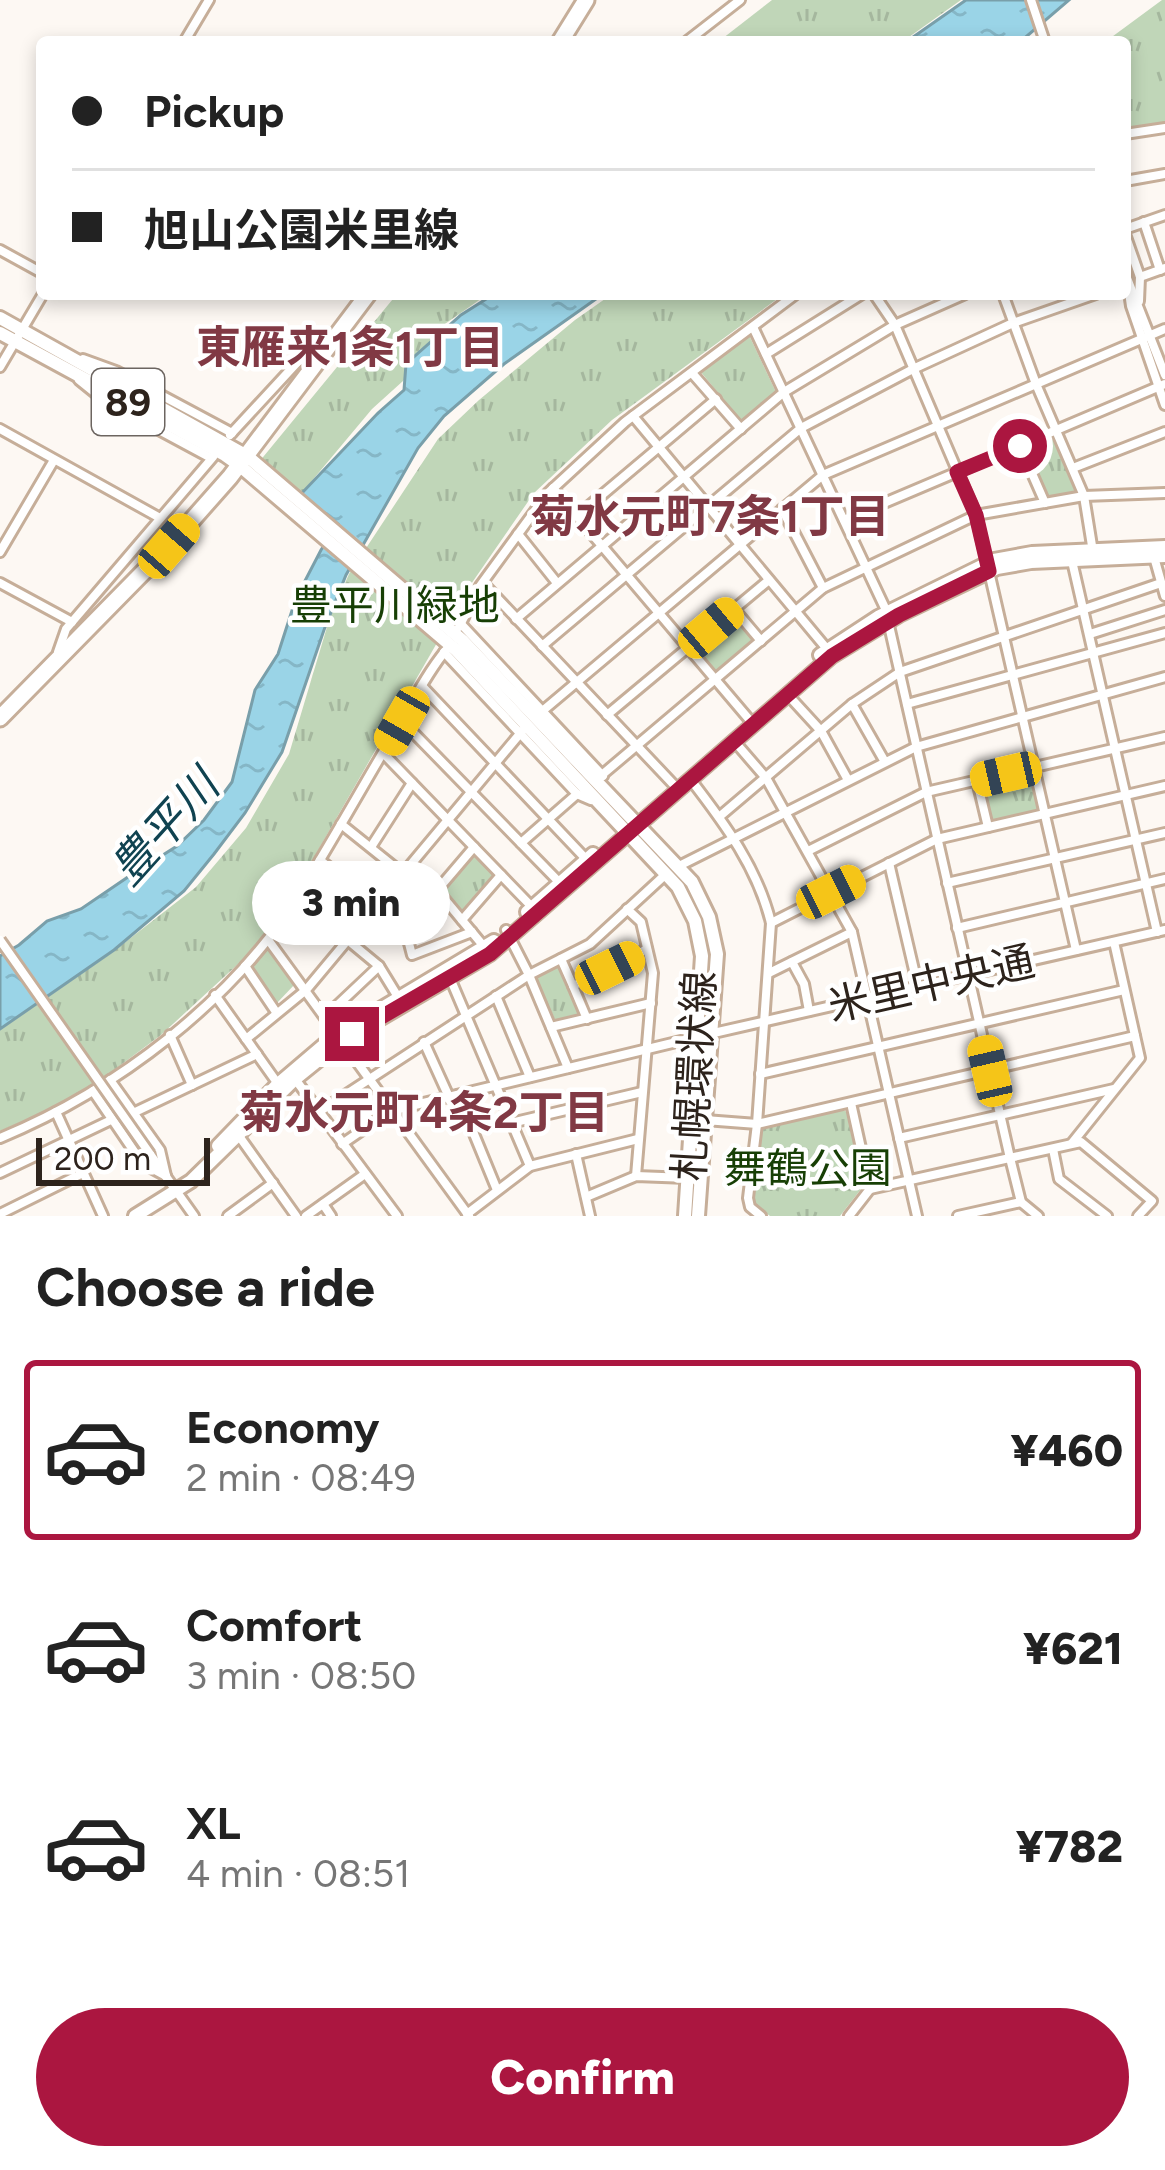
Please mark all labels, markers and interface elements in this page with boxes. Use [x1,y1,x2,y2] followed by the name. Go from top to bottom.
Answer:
[144,84,284,138] text: Pickup
[144,203,459,257] text: 旭山公園米里線
[196,320,504,374] district label: 東雁来1条1丁目
[92,369,164,435] road number: 89
[993,419,1047,473] route start
[530,489,890,543] district label: 菊水元町7条1丁目
[132,507,206,585] car
[290,580,500,631] park label: 豊平川緑地
[672,591,750,665] car
[368,681,436,761] car
[967,748,1045,800] car
[99,756,232,895] water label: 豊平川
[253,860,451,944] callout: 3 min
[791,860,871,924] car
[302,879,400,926] text: 3 min
[823,935,1039,1032] street label: 米里中央通
[570,936,650,1000] car
[664,970,725,1182] street label: 札幌環状線
[325,1007,379,1061] route end
[964,1032,1016,1110] car
[239,1085,609,1139] district label: 菊水元町4条2丁目
[36,1132,210,1185] scale bar
[54,1139,151,1178] text: 200 m
[724,1143,892,1194] park label: 舞鶴公園
[36,1255,375,1320] text: Choose a ride
[42,1396,150,1504] icon: car
[186,1400,379,1454] text: Economy
[1011,1423,1123,1477] text: ¥460
[186,1454,416,1501] text: 2 min · 08:49
[42,1594,150,1702] icon: car
[186,1598,362,1652] text: Comfort
[1023,1621,1123,1675] text: ¥621
[186,1652,416,1699] text: 3 min · 08:50
[42,1792,150,1900] icon: car
[186,1796,241,1850] text: XL
[1016,1819,1123,1873] text: ¥782
[186,1850,410,1897] text: 4 min · 08:51
[36,2008,1129,2146] button: Confirm

